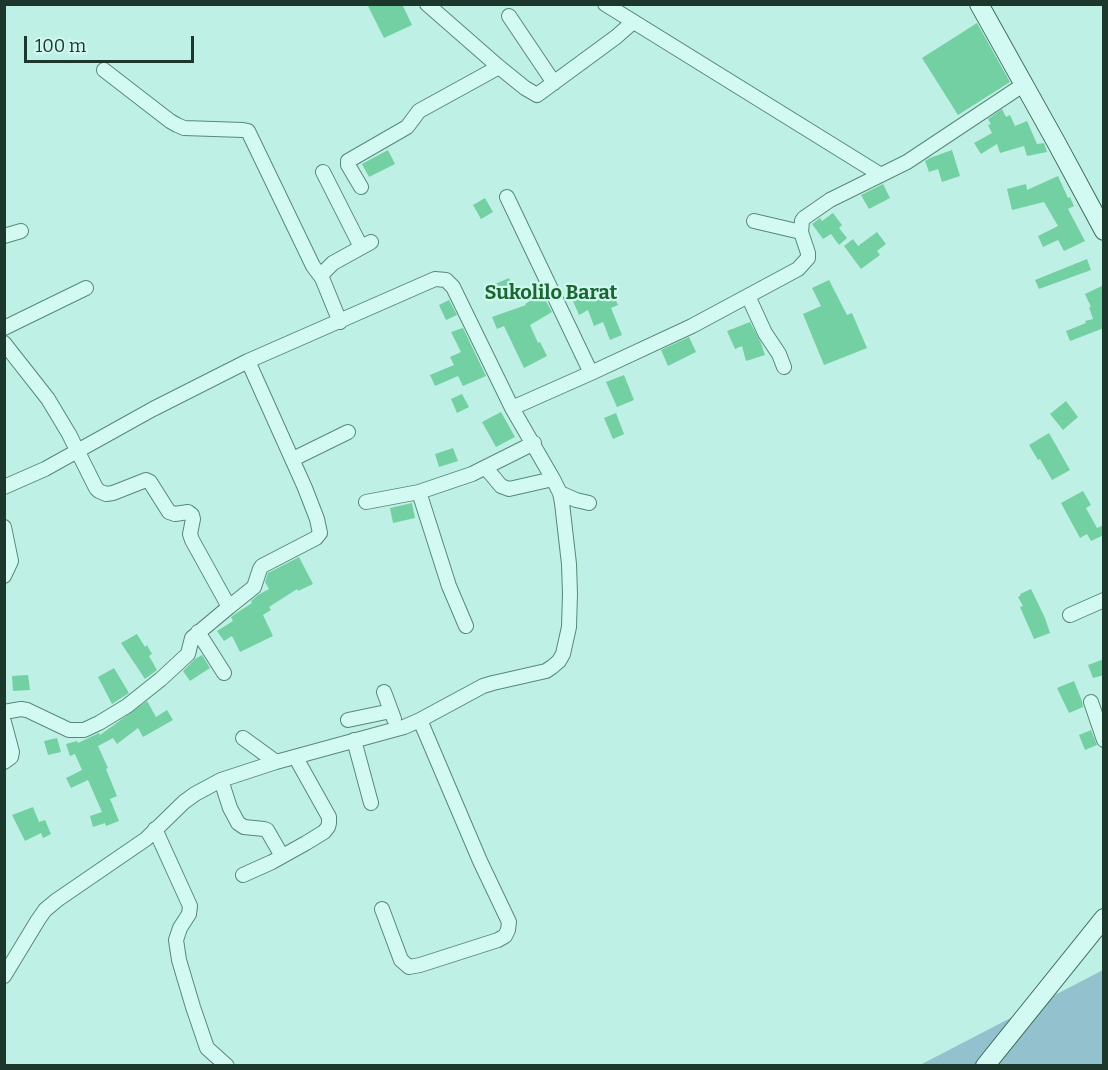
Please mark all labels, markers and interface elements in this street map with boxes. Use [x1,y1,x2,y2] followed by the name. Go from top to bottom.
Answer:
[27,24,196,62] scale bar
[35,35,86,57] text: 100 m
[485,281,617,305] district label: Sukolilo Barat

